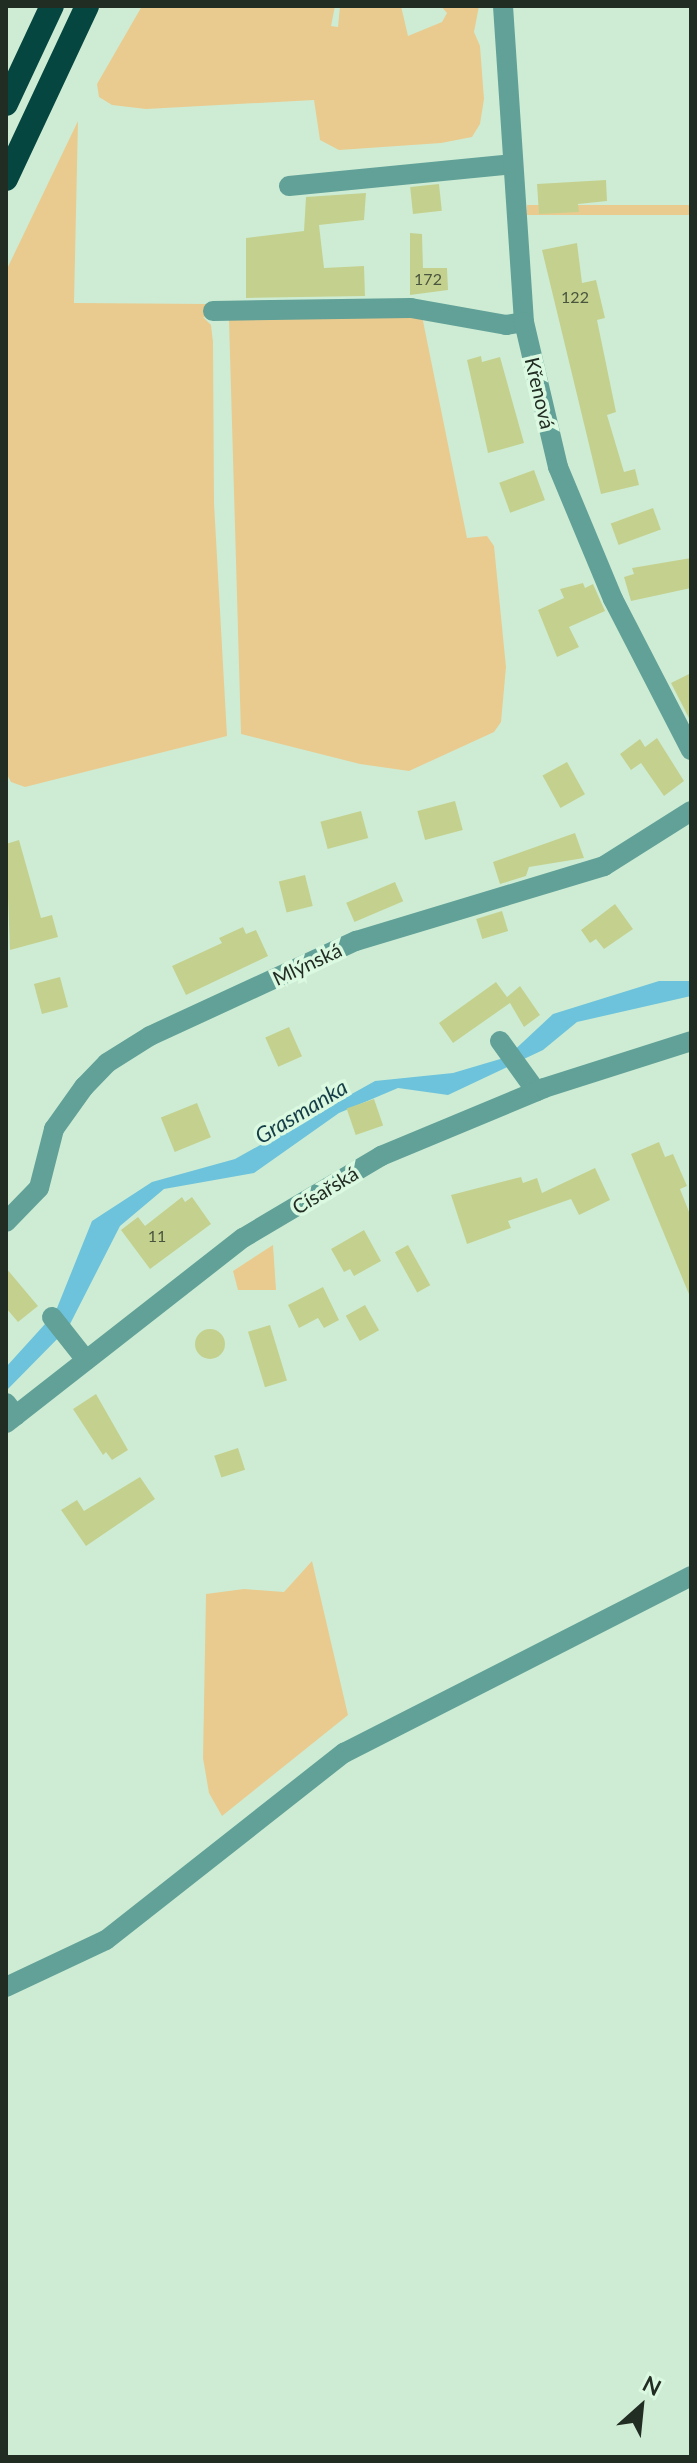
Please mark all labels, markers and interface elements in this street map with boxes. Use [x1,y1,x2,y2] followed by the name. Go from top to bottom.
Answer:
[414,269,442,289] house number: 172
[561,287,589,307] house number: 122
[520,355,560,431] street label: Křenová
[269,938,345,990] street label: Mlýnská
[250,1073,352,1149] water label: Grasmanka
[288,1161,362,1219] street label: Císařská
[148,1226,166,1246] house number: 11
[601,2367,681,2447] north arrow
[638,2369,666,2401] text: N

